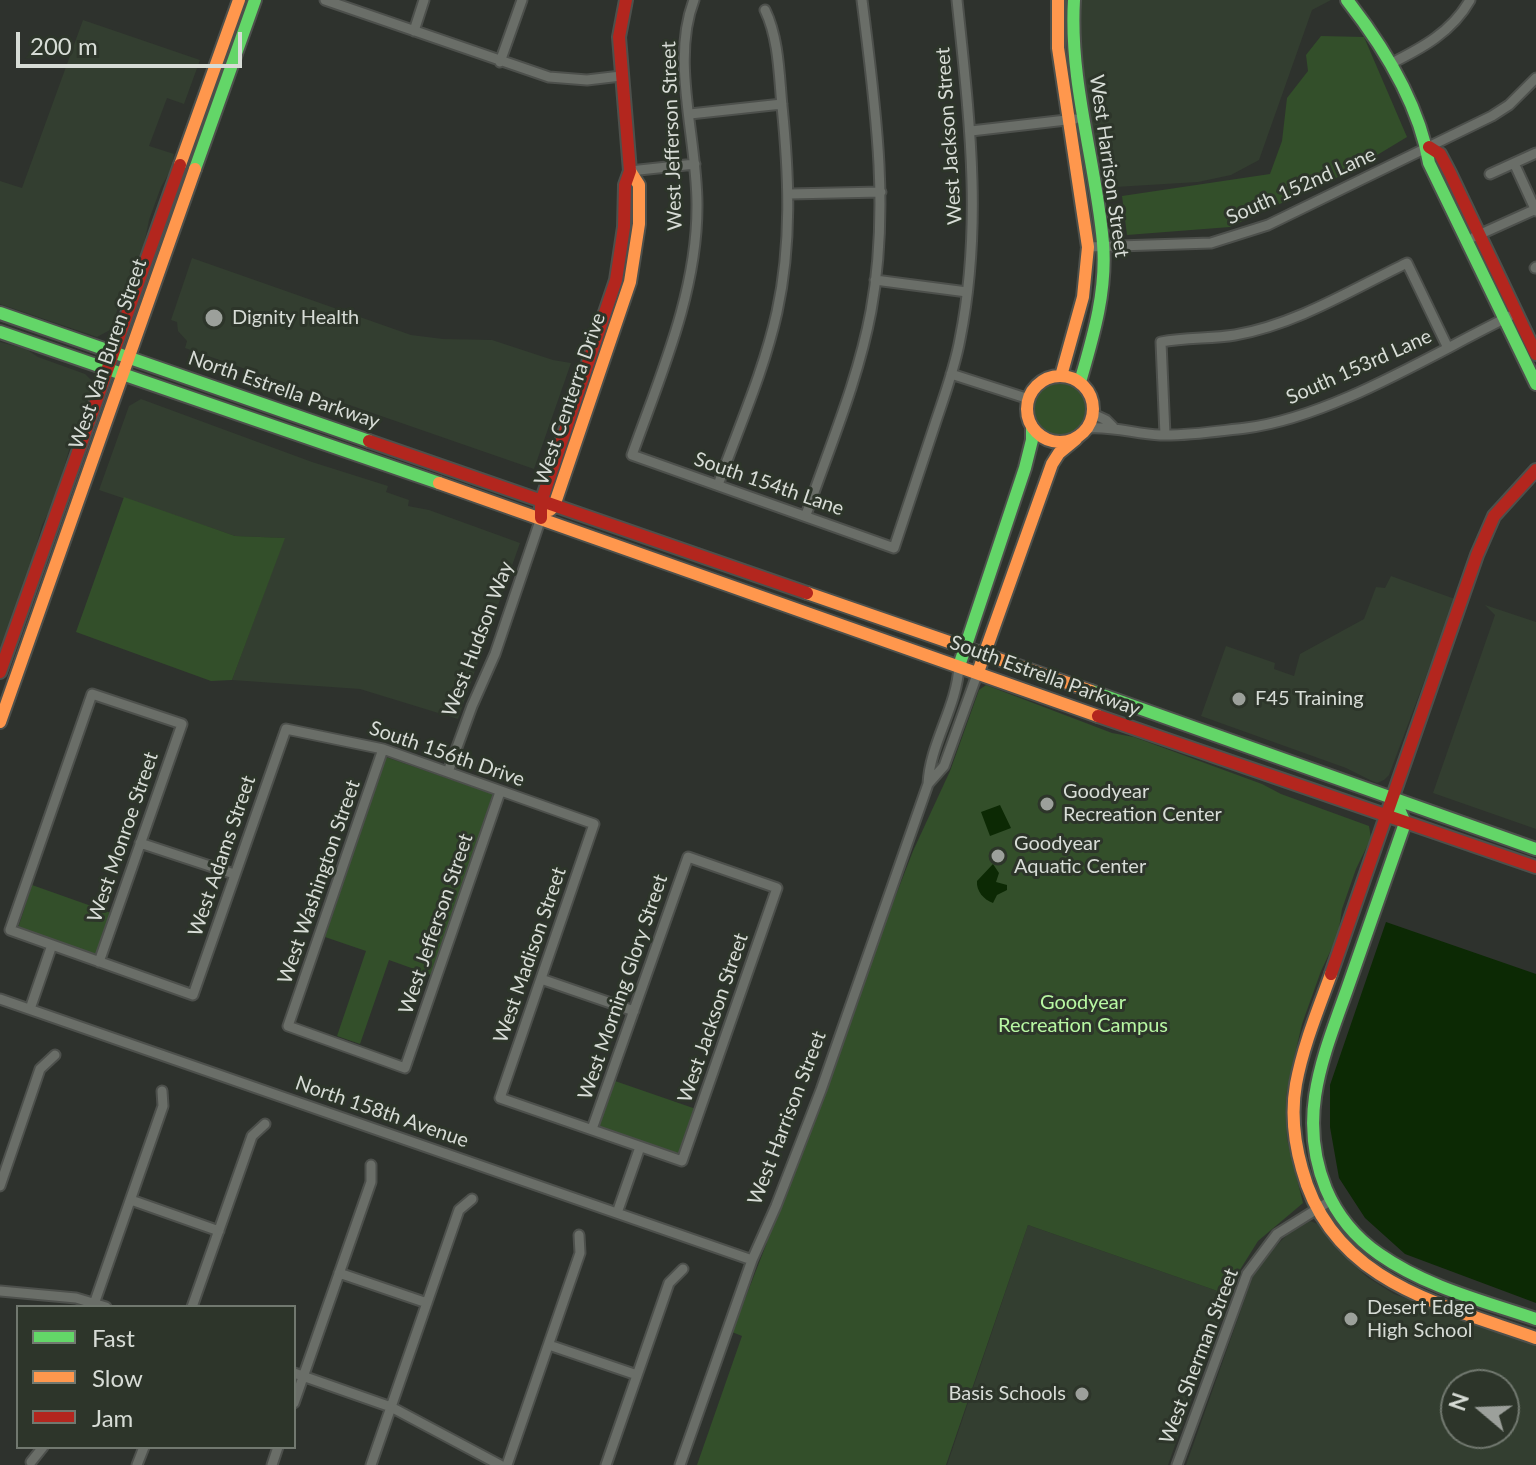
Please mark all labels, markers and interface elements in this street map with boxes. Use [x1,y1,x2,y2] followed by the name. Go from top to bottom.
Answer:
[20,16,246,66] scale bar
[30,31,98,60] text: 200 m
[657,41,687,231] street label: West Jefferson Street
[931,47,967,225] street label: West Jackson Street
[1084,73,1134,259] street label: West Harrison Street
[1223,142,1379,230] street label: South 152nd Lane
[64,256,152,452] street label: West Van Buren Street
[232,306,359,330] place label: Dignity Health
[203,307,225,329] marker: Dignity Health
[529,310,611,488] street label: West Centerra Drive
[1283,324,1435,410] street label: South 153rd Lane
[185,346,383,434] street label: North Estrella Parkway
[691,447,847,521] street label: South 154th Lane
[437,558,519,720] street label: West Hudson Way
[947,630,1143,722] street label: South Estrella Parkway
[1255,687,1364,711] place label: F45 Training
[1230,690,1248,708] marker: F45 Training
[366,716,528,792] street label: South 156th Drive
[83,749,163,925] street label: West Monroe Street
[183,772,261,940] street label: West Adams Street
[273,777,365,987] street label: West Washington Street
[1063,780,1222,827] place label: Goodyear Recreation Center
[1038,795,1056,813] marker: Goodyear Recreation Center
[394,831,478,1017] street label: West Jefferson Street
[1014,832,1146,879] place label: Goodyear Aquatic Center
[989,847,1007,865] marker: Goodyear Aquatic Center
[489,864,571,1046] street label: West Madison Street
[573,871,673,1103] street label: West Morning Glory Street
[673,930,753,1106] street label: West Jackson Street
[998,991,1168,1038] park label: Goodyear Recreation Campus
[743,1028,831,1208] street label: West Harrison Street
[292,1071,472,1153] street label: North 158th Avenue
[1154,1265,1244,1447] street label: West Sherman Street
[1367,1296,1475,1343] place label: Desert Edge High School
[16,1305,296,1449] legend
[1342,1310,1360,1328] marker: Desert Edge High School
[92,1323,135,1352] text: Fast
[92,1363,143,1392] text: Slow
[1440,1369,1520,1449] north arrow
[948,1382,1066,1406] place label: Basis Schools
[1073,1385,1091,1403] marker: Basis Schools
[1443,1389,1474,1414] text: N
[92,1403,133,1432] text: Jam

